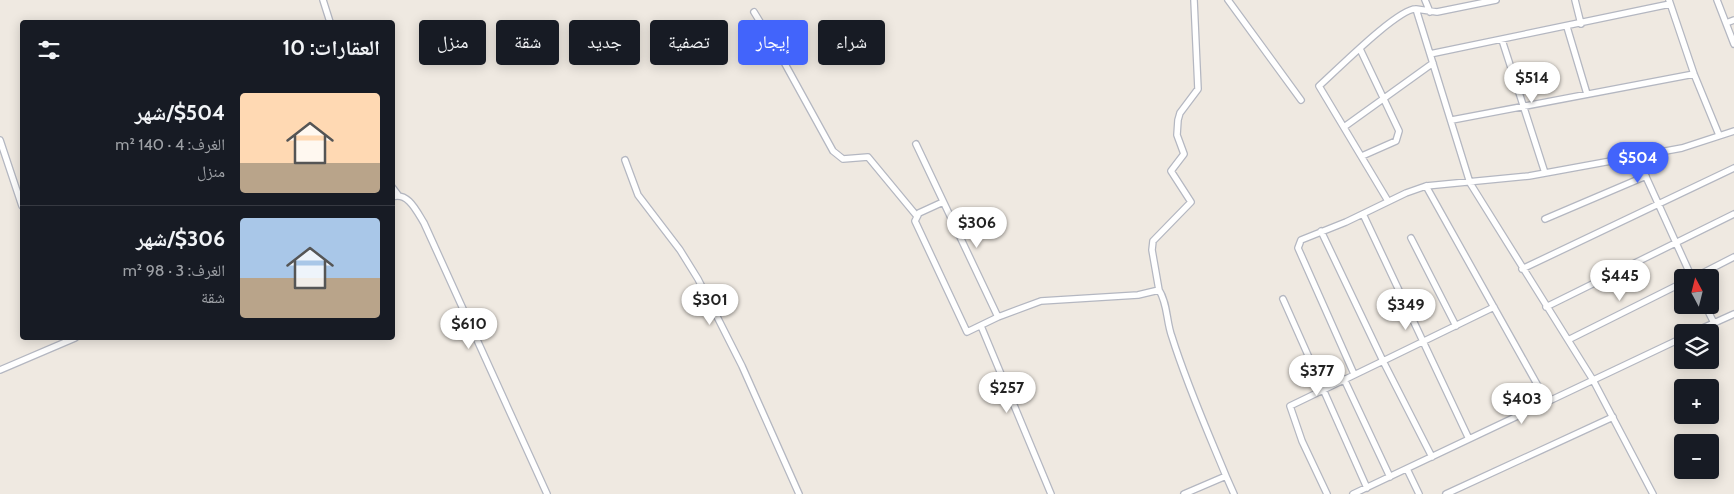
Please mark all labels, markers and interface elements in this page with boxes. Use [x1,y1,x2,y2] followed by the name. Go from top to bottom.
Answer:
[419,20,486,65] chip: منزل
[496,20,559,65] chip: شقة
[569,20,640,65] chip: جديد
[650,20,728,65] chip: تصفية
[738,20,808,65] chip: إيجار
[818,20,885,65] chip: شراء
[283,35,380,60] text: العقارات: 10
[35,36,63,64] icon: filters
[1502,62,1562,104] pin: $514
[1515,68,1549,87] text: $514
[135,100,225,125] text: $504/شهر
[280,113,340,173] icon: home
[115,135,225,154] text: الغرف: 4 · 140 m²
[1608,142,1668,184] pin: $504
[1618,148,1658,167] text: $504
[197,162,225,181] text: منزل
[947,206,1007,249] pin: $306
[958,213,996,232] text: $306
[136,226,225,251] text: $306/شهر
[280,238,340,298] icon: home
[1590,260,1650,302] pin: $445
[123,261,225,280] text: الغرف: 3 · 98 m²
[1601,266,1639,285] text: $445
[1674,269,1719,314] north arrow
[1674,269,1719,479] map controls
[680,284,740,326] pin: $301
[201,288,225,307] text: شقة
[1376,288,1436,331] pin: $349
[692,290,728,309] text: $301
[1388,295,1424,314] text: $349
[439,308,499,350] pin: $610
[451,314,487,333] text: $610
[1674,324,1719,369] button: layers
[1287,354,1347,397] pin: $377
[1300,361,1334,380] text: $377
[977,372,1037,414] pin: $257
[990,378,1024,397] text: $257
[1674,379,1719,424] button: +
[1492,382,1552,425] pin: $403
[1502,389,1542,408] text: $403
[1674,434,1719,479] button: −

